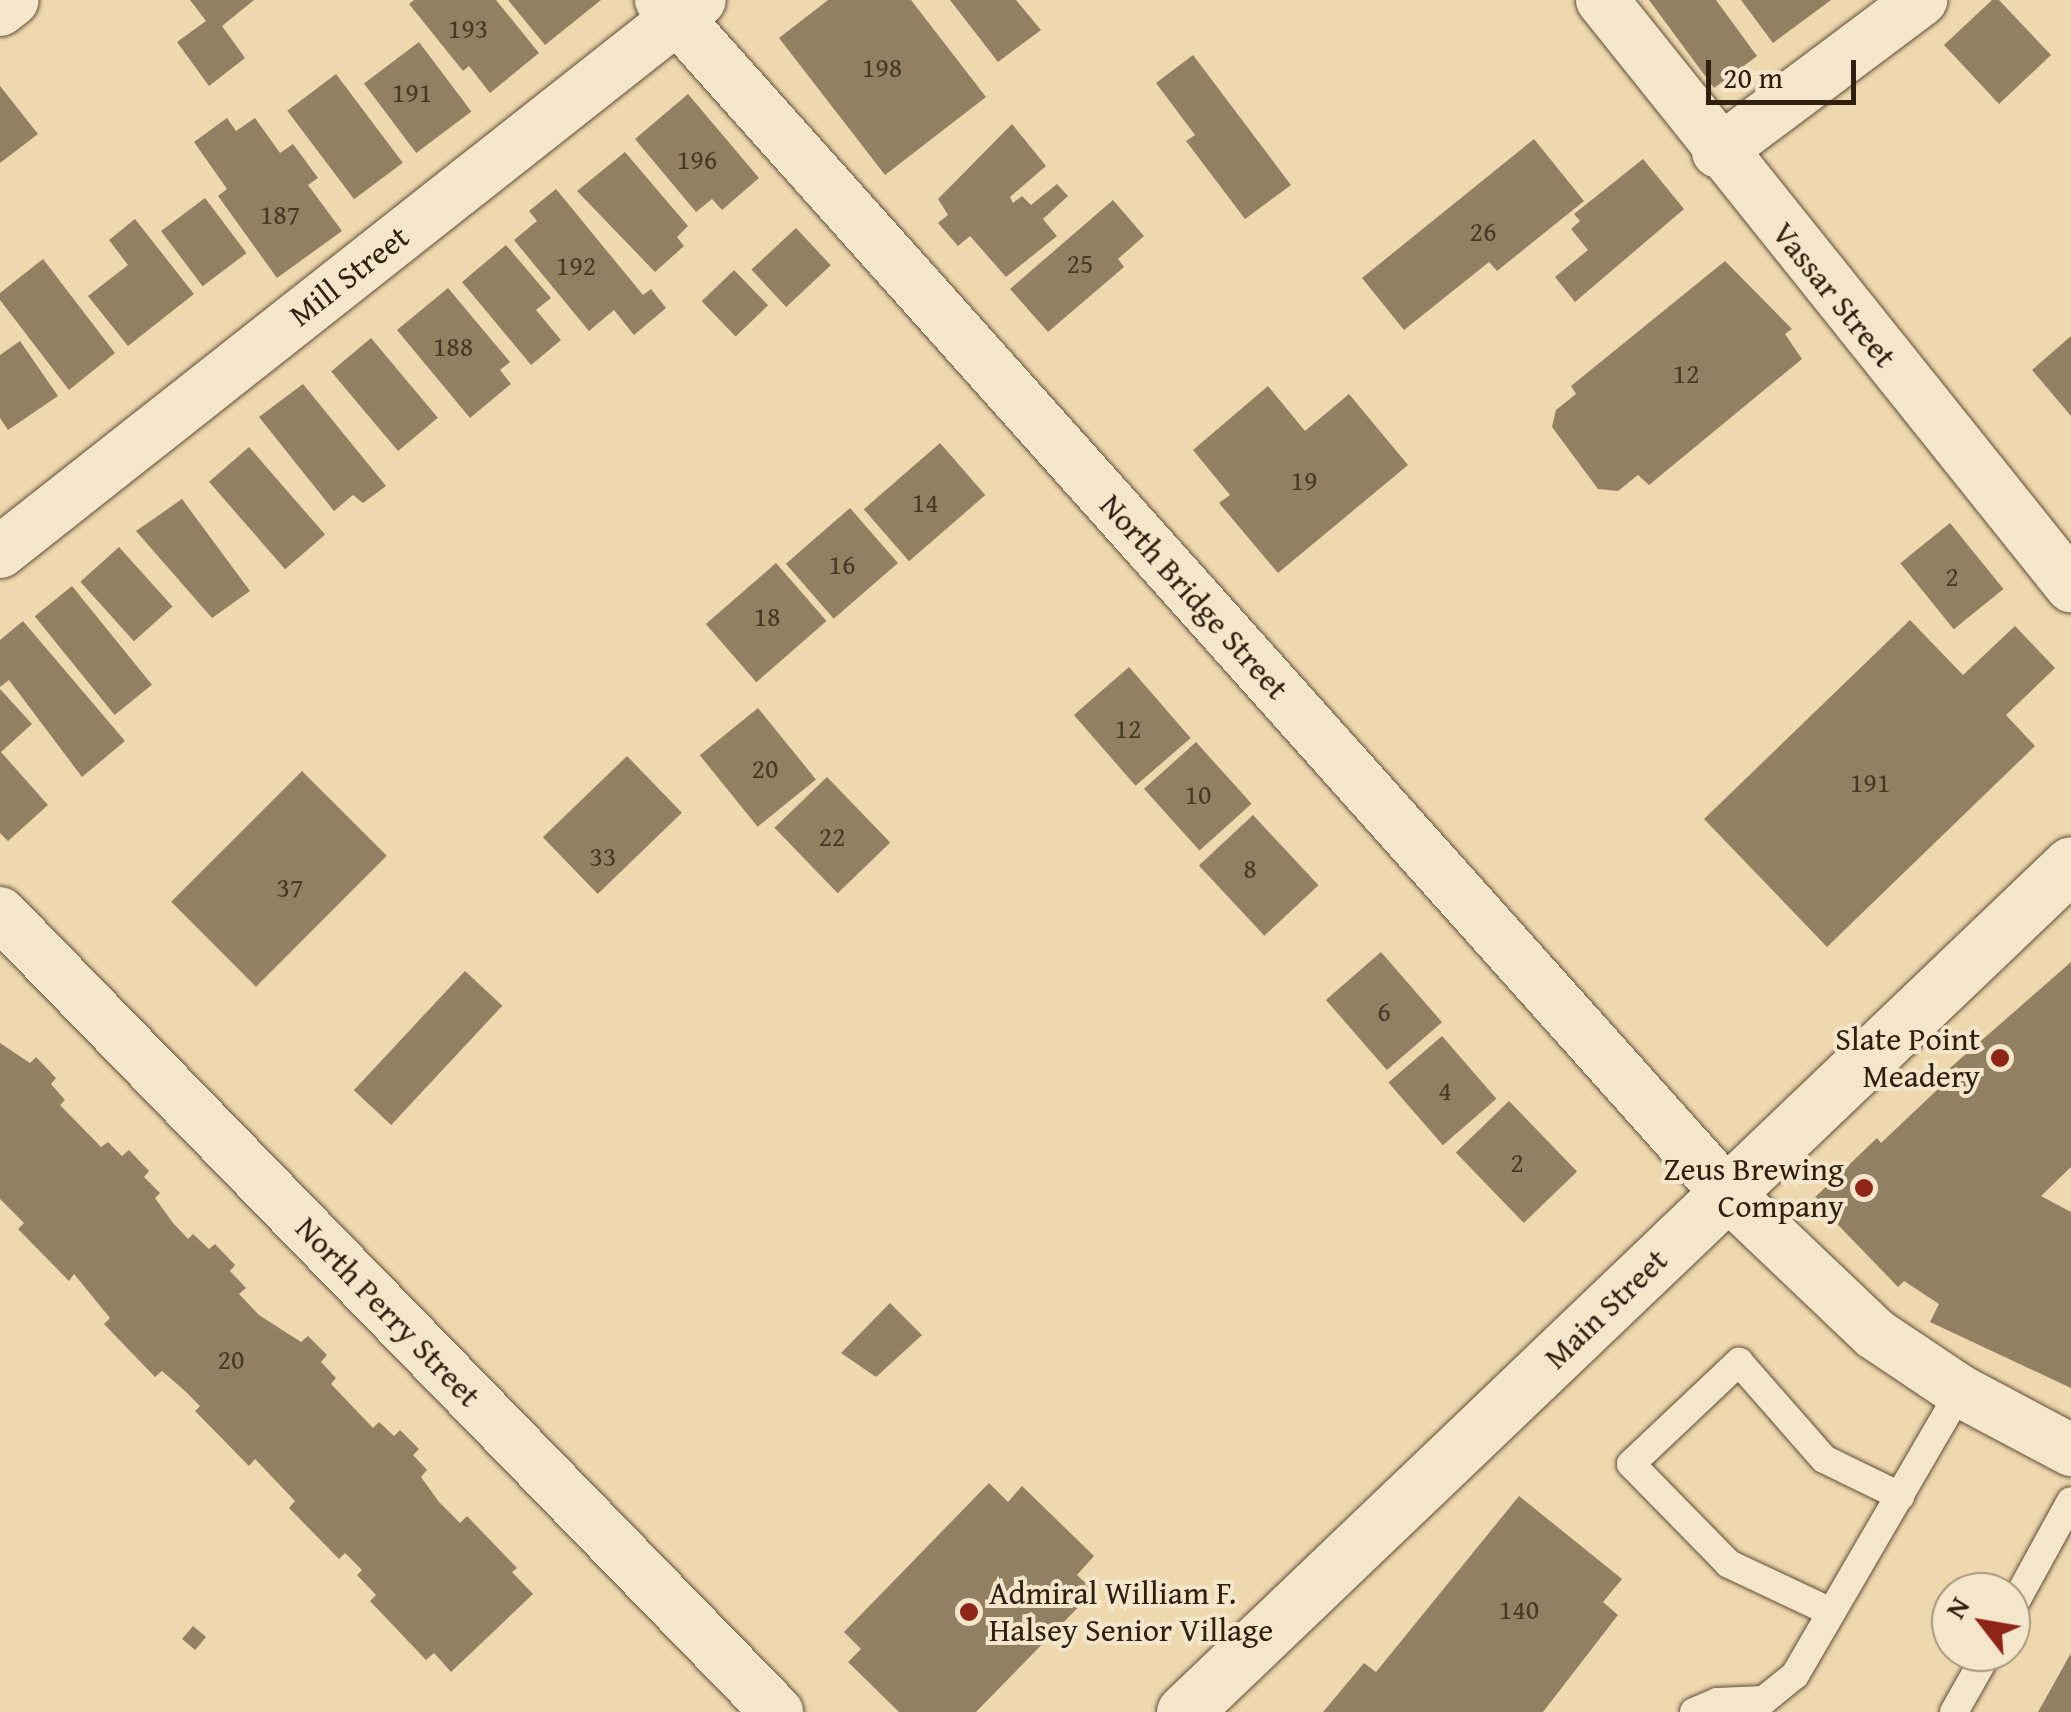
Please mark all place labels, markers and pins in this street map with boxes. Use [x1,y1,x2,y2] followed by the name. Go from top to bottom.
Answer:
[1835,1021,1980,1096] place label: Slate Point Meadery
[1989,1047,2011,1069] marker: Slate Point Meadery
[1664,1151,1844,1226] place label: Zeus Brewing Company
[1853,1177,1875,1199] marker: Zeus Brewing Company
[989,1575,1273,1650] place label: Admiral William F. Halsey Senior Village
[958,1601,980,1623] marker: Admiral William F. Halsey Senior Village

